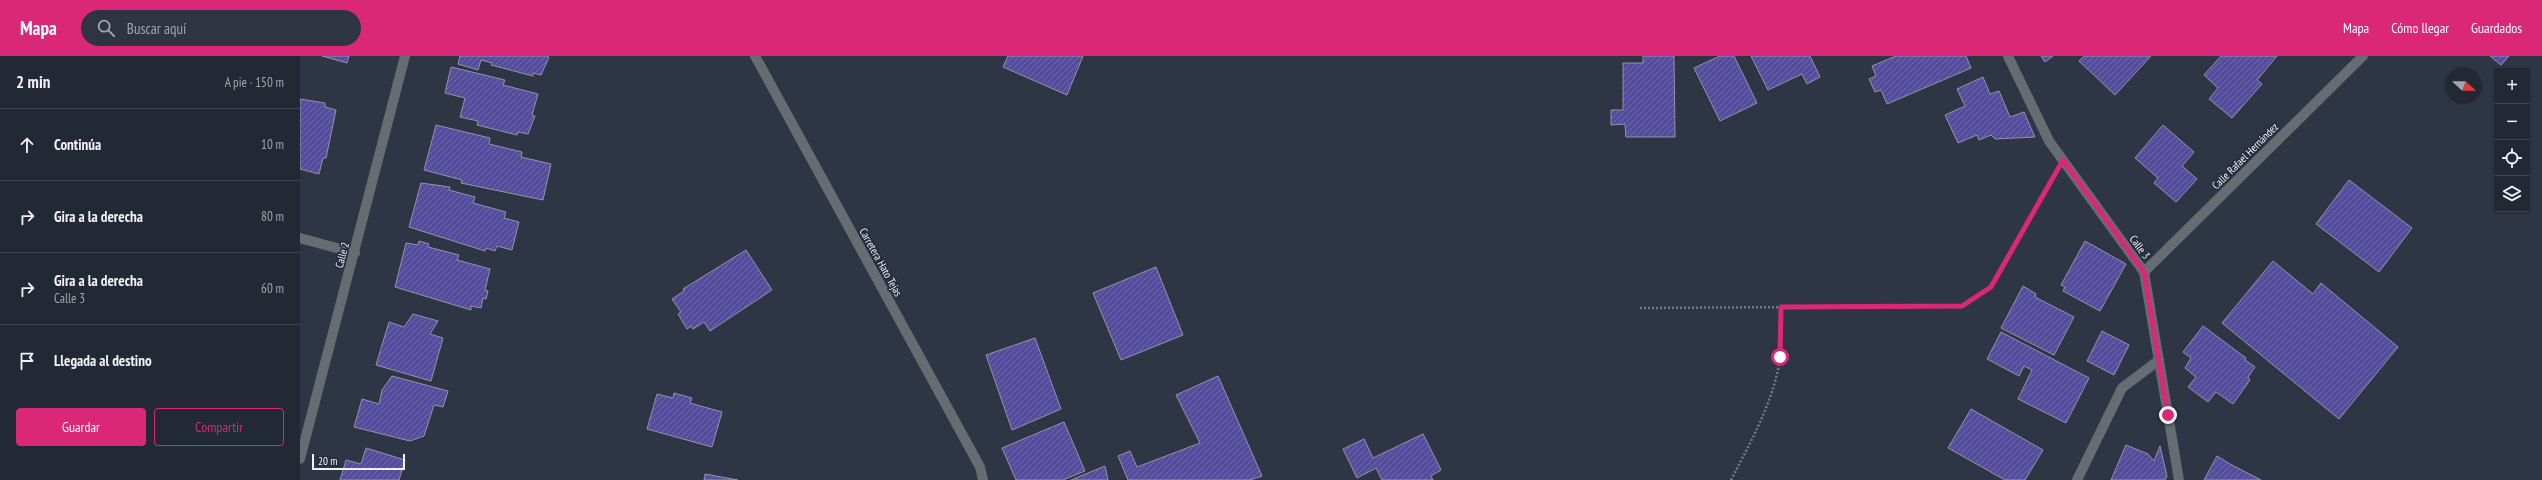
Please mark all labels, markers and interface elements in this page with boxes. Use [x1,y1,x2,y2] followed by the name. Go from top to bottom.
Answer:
[81,10,361,46] search box
[20,16,57,40] text: Mapa
[95,17,117,39] icon: search
[127,19,186,38] text: Buscar aquí
[2343,19,2369,37] text: Mapa
[2391,19,2449,37] text: Cómo llegar
[2471,19,2522,37] text: Guardados
[2446,68,2482,104] north arrow
[2494,68,2530,212] map controls
[2494,68,2530,104] button: +
[16,71,50,93] text: 2 min
[225,74,284,91] text: A pie · 150 m
[2494,104,2530,140] button: −
[2209,120,2281,192] street label: Calle Rafael Hernández
[16,134,38,156] icon: ahead
[54,135,101,154] text: Continúa
[261,136,284,153] text: 10 m
[2494,140,2530,176] button: locate
[2494,176,2530,212] button: layers
[16,206,38,228] icon: right
[54,207,143,226] text: Gira a la derecha
[261,208,284,225] text: 80 m
[856,225,906,299] street label: Carretera Hato Tejas
[2127,232,2153,262] street label: Calle 3
[332,240,352,269] street label: Calle 2
[54,271,143,290] text: Gira a la derecha
[16,278,38,300] icon: right
[261,280,284,297] text: 60 m
[54,290,85,307] text: Calle 3
[1771,348,1789,366] route start
[16,350,38,372] icon: arrive
[54,351,152,370] text: Llegada al destino
[2159,406,2177,424] route end
[16,408,146,446] button: Guardar
[154,408,284,446] button: Compartir
[312,452,405,471] scale bar
[318,454,337,468] text: 20 m

